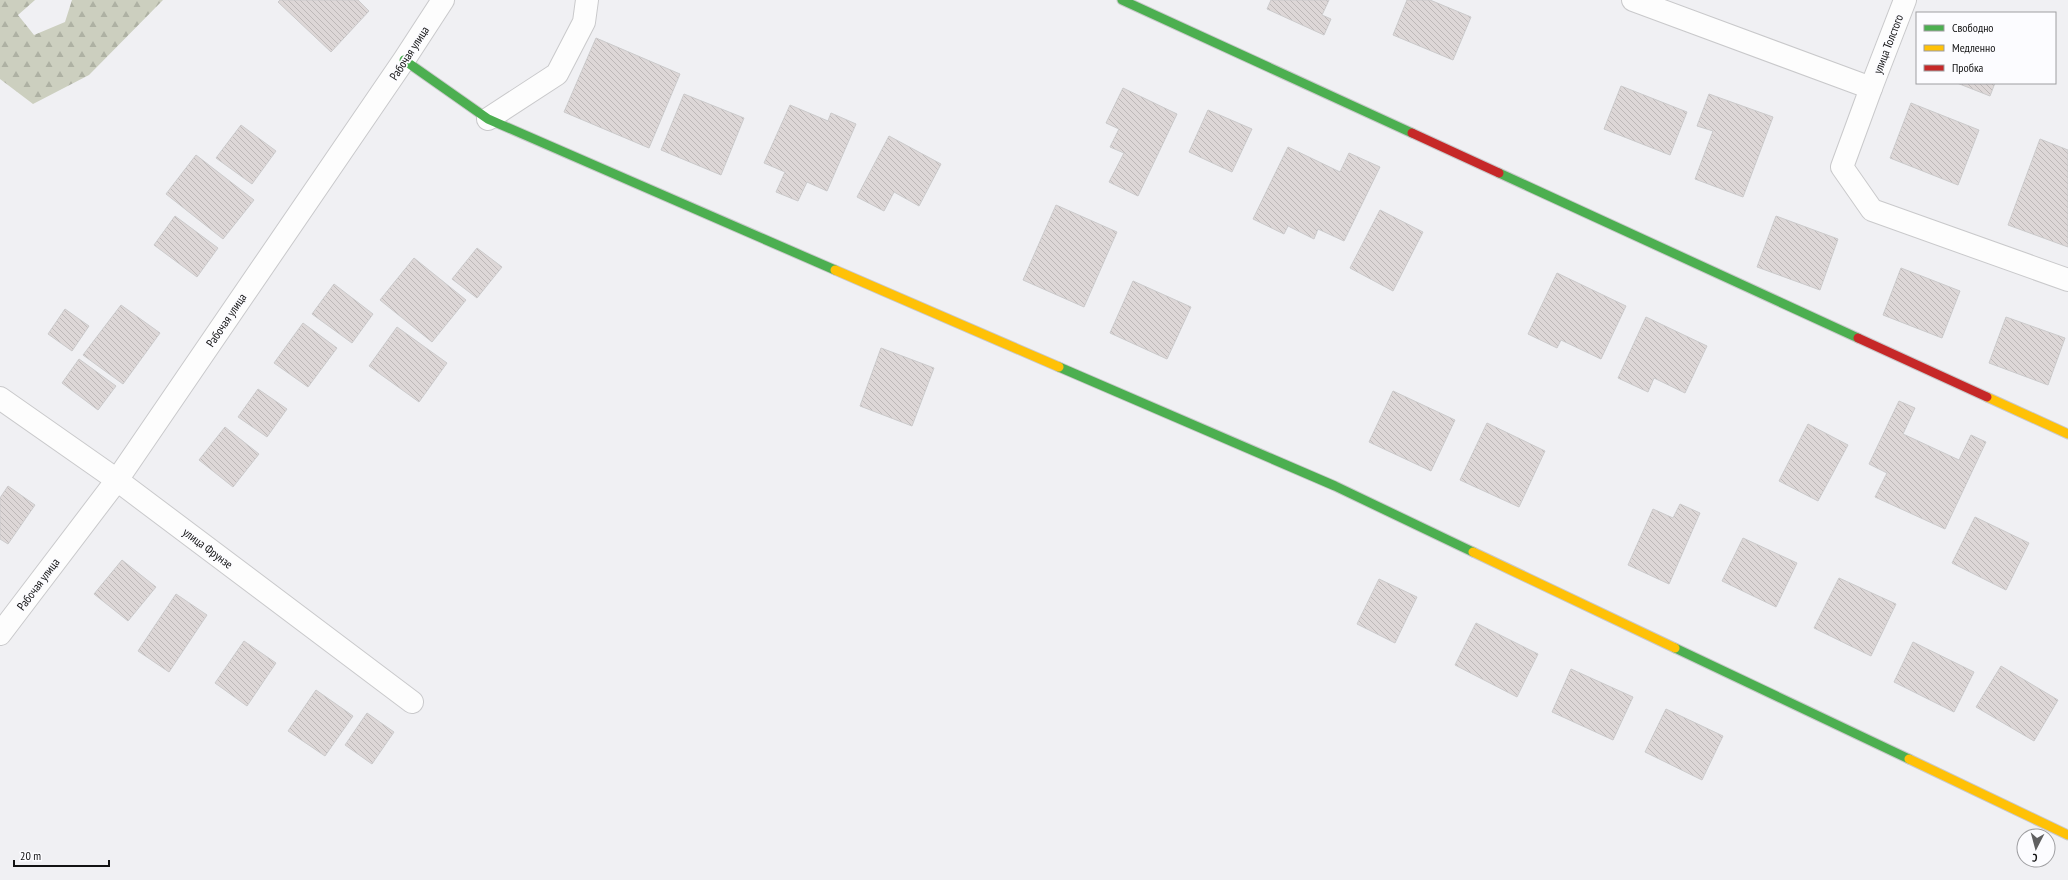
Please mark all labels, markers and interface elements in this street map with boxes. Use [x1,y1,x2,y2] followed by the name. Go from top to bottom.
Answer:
[1870,12,1906,76] street label: улица Толстого
[1916,12,2056,84] legend
[1952,20,1994,35] text: Свободно
[386,23,432,83] street label: Рабочая улица
[1952,40,1995,55] text: Медленно
[1952,60,1984,75] text: Пробка
[203,290,250,350] street label: Рабочая улица
[180,524,236,572] street label: улица Фрунзе
[13,555,63,613] street label: Рабочая улица
[2016,828,2056,868] north arrow
[14,842,109,868] scale bar
[20,848,41,863] text: 20 m
[2032,851,2038,865] text: С

